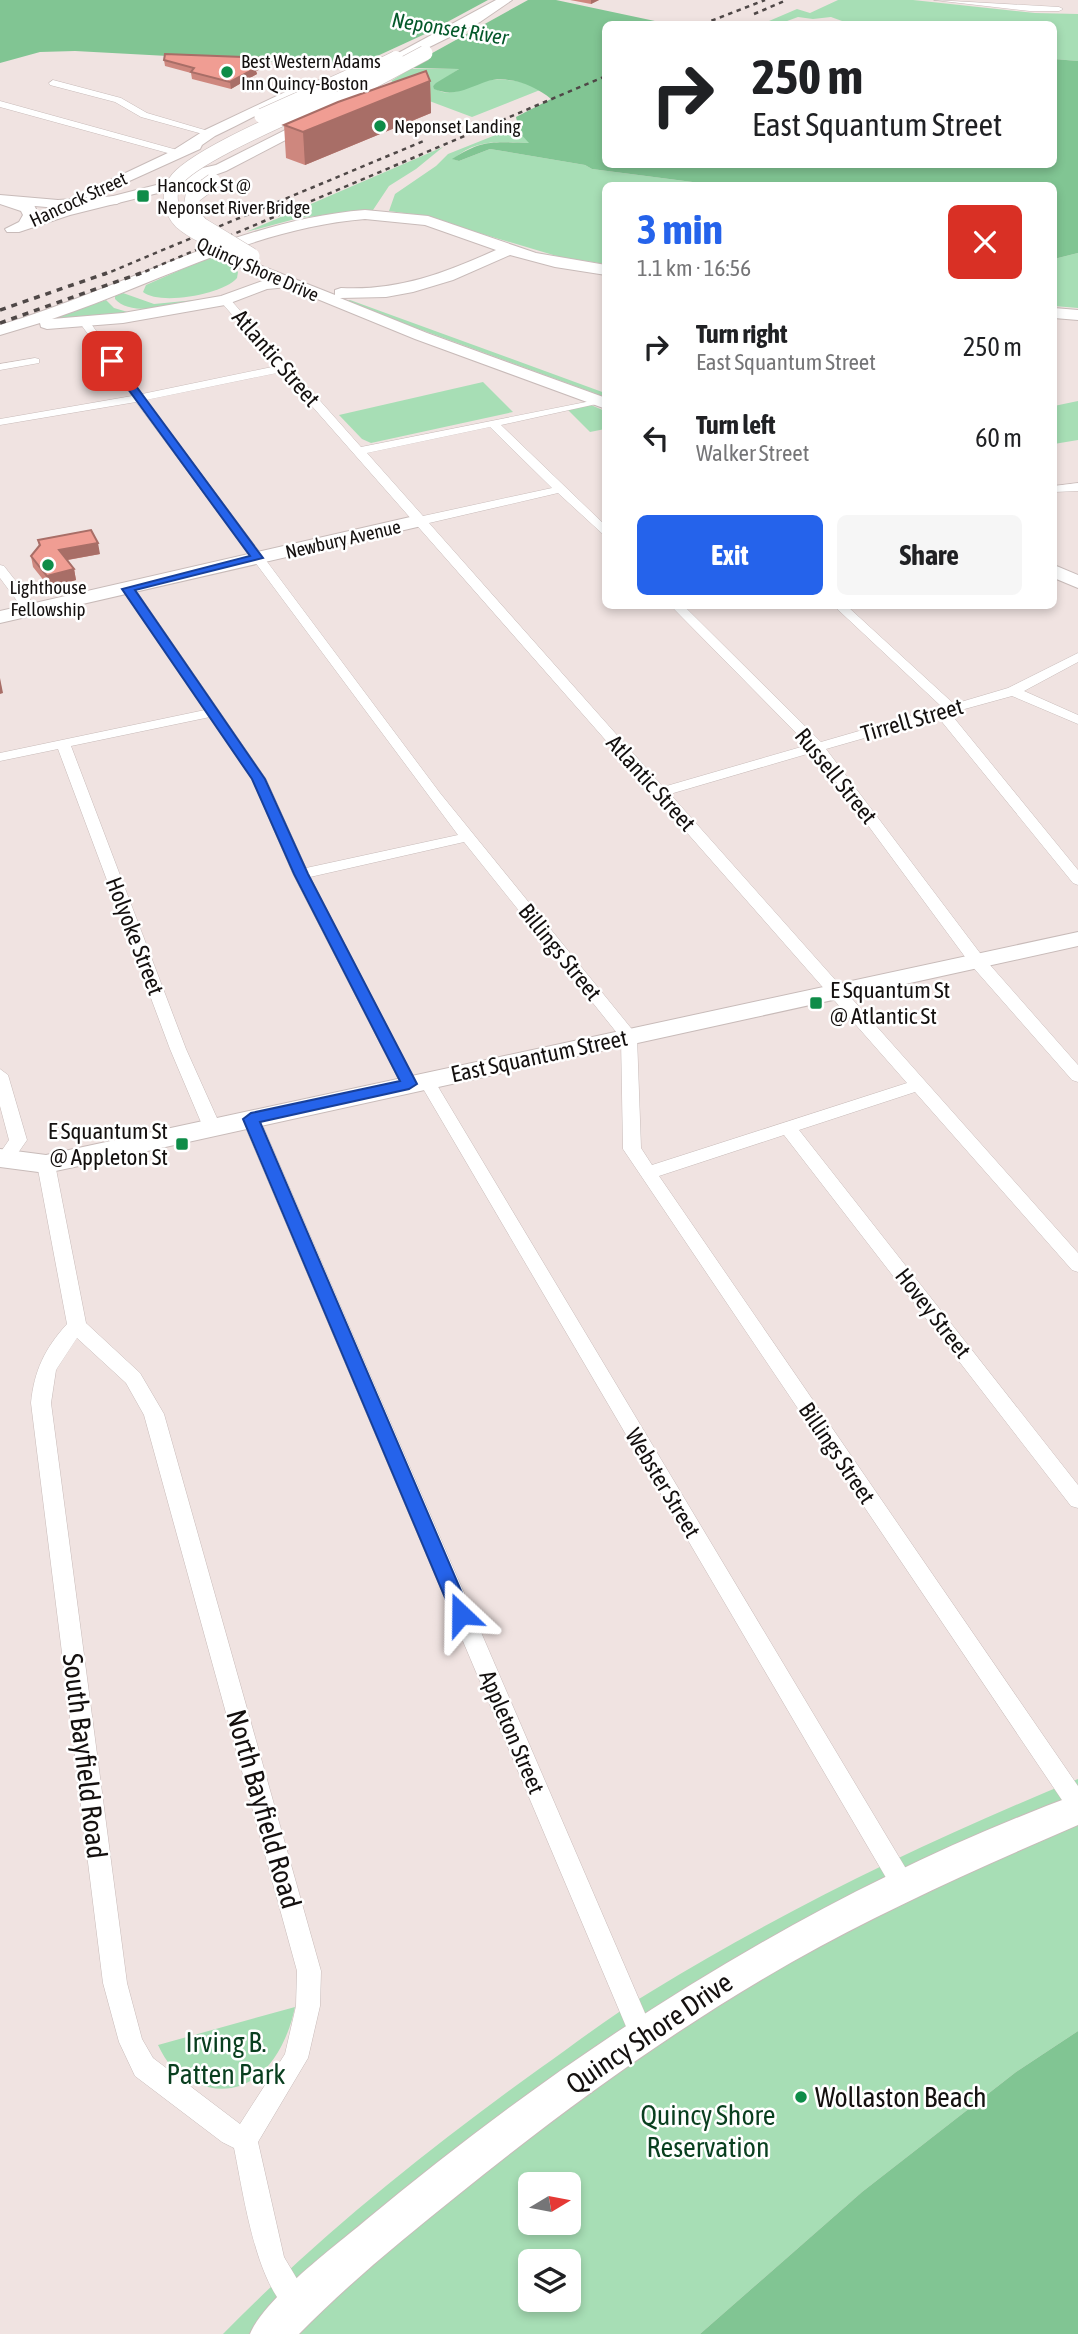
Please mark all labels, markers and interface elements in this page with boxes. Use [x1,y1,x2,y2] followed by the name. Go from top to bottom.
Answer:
[390,7,511,49] water label: Neponset River
[752,48,863,104] text: 250 m
[637,49,728,140] icon: right
[241,50,381,94] place label: Best Western Adams Inn Quincy-Boston
[219,64,235,80] marker: Best Western Adams Inn Quincy-Boston
[752,106,1002,143] text: East Squantum Street
[394,115,521,137] place label: Neponset Landing
[372,118,388,134] marker: Neponset Landing
[26,167,130,231] street label: Hancock Street
[157,174,310,218] place label: Hancock St @ Neponset River Bridge
[135,188,151,204] marker: Hancock St @ Neponset River Bridge
[637,205,723,253] text: 3 min
[948,205,1022,279] button: close
[194,232,322,306] street label: Quincy Shore Drive
[637,255,751,281] text: 1.1 km · 16:56
[227,304,325,412] street label: Atlantic Street
[696,319,787,349] text: Turn right
[637,328,675,366] icon: right
[82,331,142,391] pin
[963,332,1022,362] text: 250 m
[93,342,131,380] icon: arrive
[696,349,876,375] text: East Squantum Street
[696,410,776,440] text: Turn left
[637,419,675,457] icon: left
[975,423,1022,453] text: 60 m
[696,440,809,466] text: Walker Street
[283,515,403,563] street label: Newbury Avenue
[637,515,823,595] button: Exit
[837,515,1022,595] button: Share
[40,557,56,573] marker: Lighthouse Fellowship
[9,576,87,620] place label: Lighthouse Fellowship
[858,693,966,747] street label: Tirrell Street
[790,723,882,829] street label: Russell Street
[601,730,701,836] street label: Atlantic Street
[101,874,169,998] street label: Holyoke Street
[513,899,607,1005] street label: Billings Street
[830,977,950,1029] place label: E Squantum St @ Atlantic St
[808,995,824,1011] marker: E Squantum St @ Atlantic St
[448,1025,630,1087] street label: East Squantum Street
[48,1118,168,1170] place label: E Squantum St @ Appleton St
[174,1136,190,1152] marker: E Squantum St @ Appleton St
[890,1263,976,1363] street label: Hovey Street
[794,1397,880,1509] street label: Billings Street
[620,1424,706,1542] street label: Webster Street
[424,1577,498,1651] position arrow
[57,1652,113,1860] street label: South Bayfield Road
[474,1666,550,1798] street label: Appleton Street
[220,1706,308,1912] street label: North Bayfield Road
[560,1966,738,2100] street label: Quincy Shore Drive
[167,2026,285,2090] park label: Irving B. Patten Park
[815,2081,987,2113] place label: Wollaston Beach
[793,2089,809,2105] marker: Wollaston Beach
[640,2099,776,2163] park label: Quincy Shore Reservation
[518,2172,581,2235] north arrow
[518,2172,581,2312] map controls
[518,2249,581,2312] button: layers

